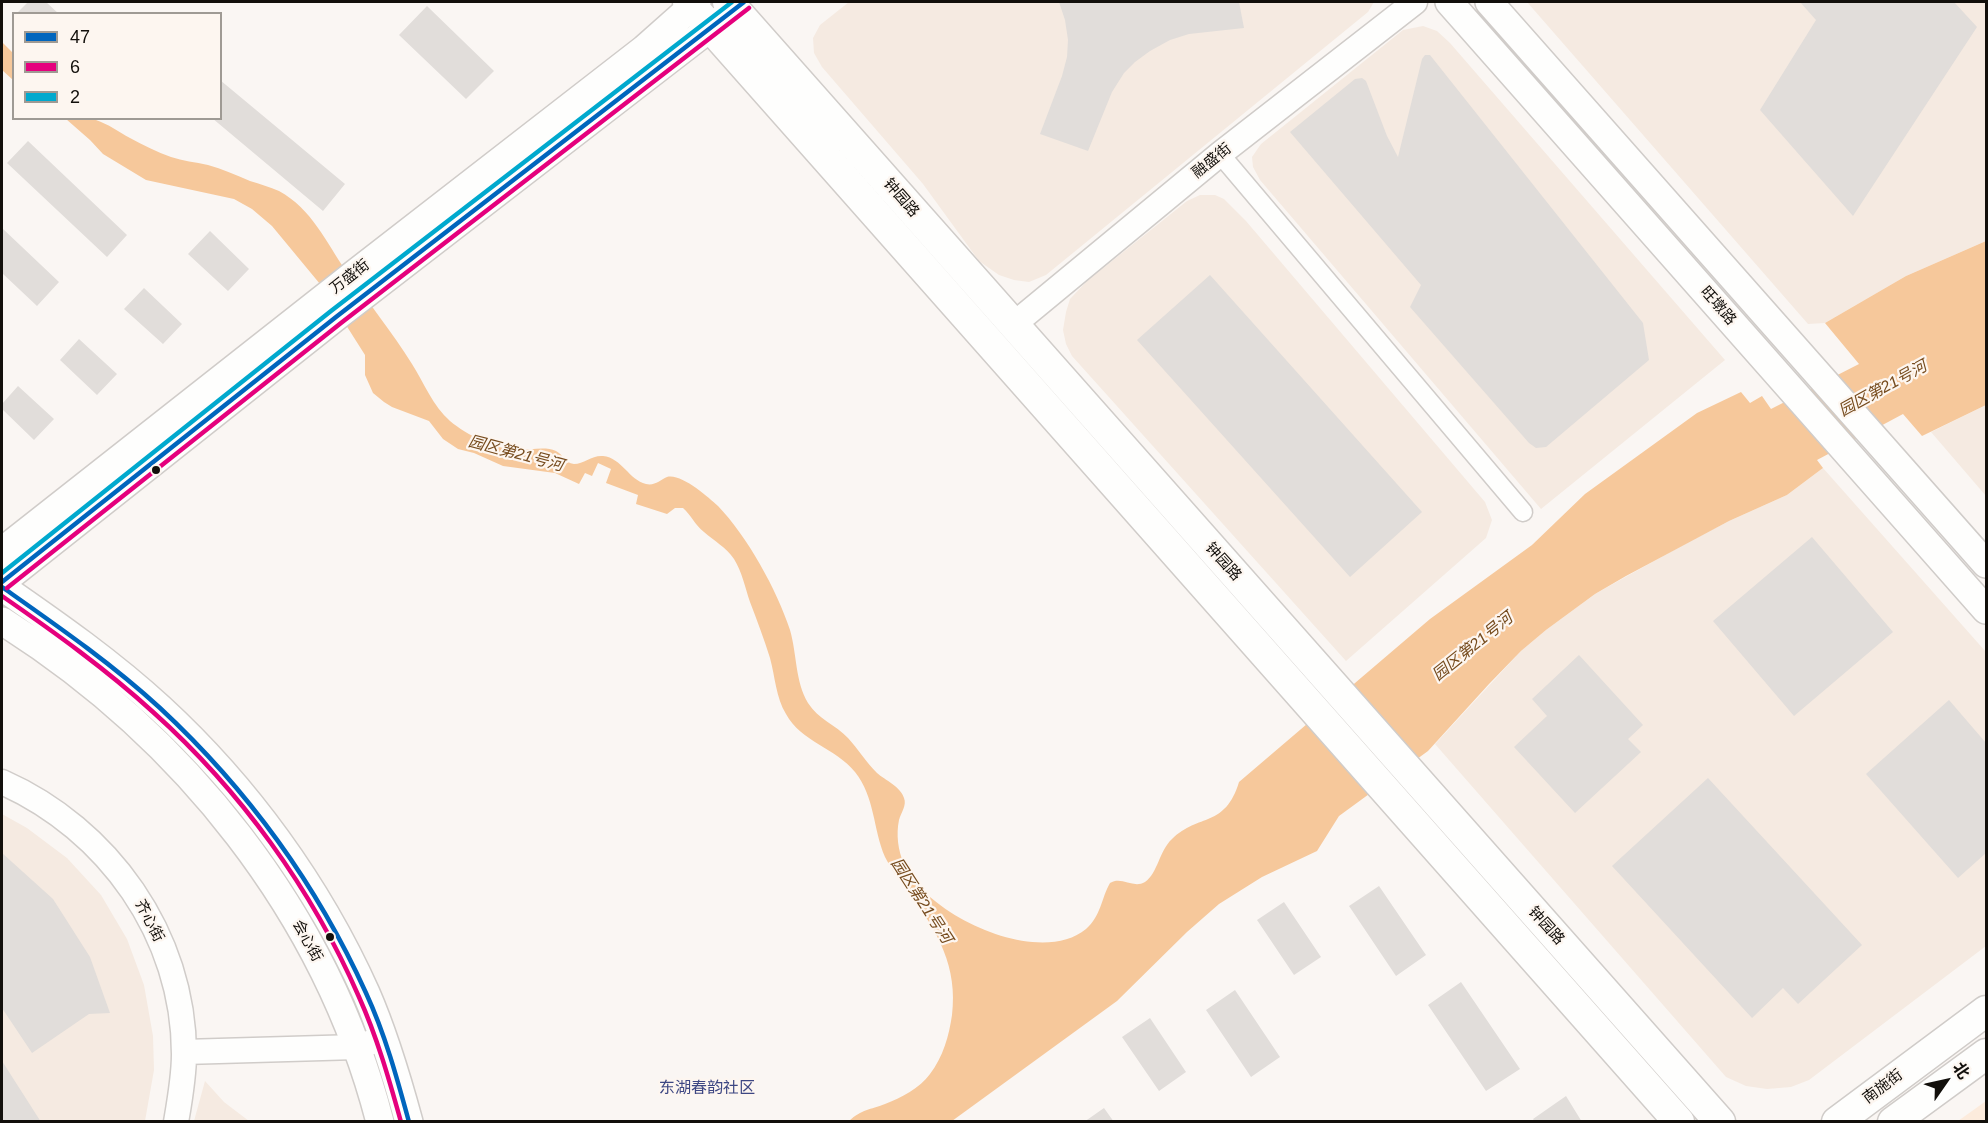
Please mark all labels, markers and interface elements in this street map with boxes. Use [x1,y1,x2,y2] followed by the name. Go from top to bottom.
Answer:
[12,12,222,120] legend
[70,27,90,47] text: 47
[70,57,80,77] text: 6
[70,87,80,107] text: 2
[1189,140,1235,182] street label: 融盛街
[879,175,923,221] street label: 钟园路
[327,256,373,298] street label: 万盛街
[1696,283,1740,329] street label: 旺墩路
[1836,357,1930,421] water label: 园区第21号河
[466,432,566,476] water label: 园区第21号河
[150,464,162,476] unlabelled marker
[1201,539,1245,585] street label: 钟园路
[1429,609,1517,685] water label: 园区第21号河
[886,855,956,947] water label: 园区第21号河
[131,897,167,945] street label: 齐心街
[1524,903,1568,949] street label: 钟园路
[288,917,326,965] street label: 会心街
[324,931,336,943] unlabelled marker
[1916,1051,1976,1111] north arrow
[1950,1059,1973,1082] text: 北
[1860,1066,1906,1108] street label: 南施街
[659,1079,755,1099] district label: 东湖春韵社区

